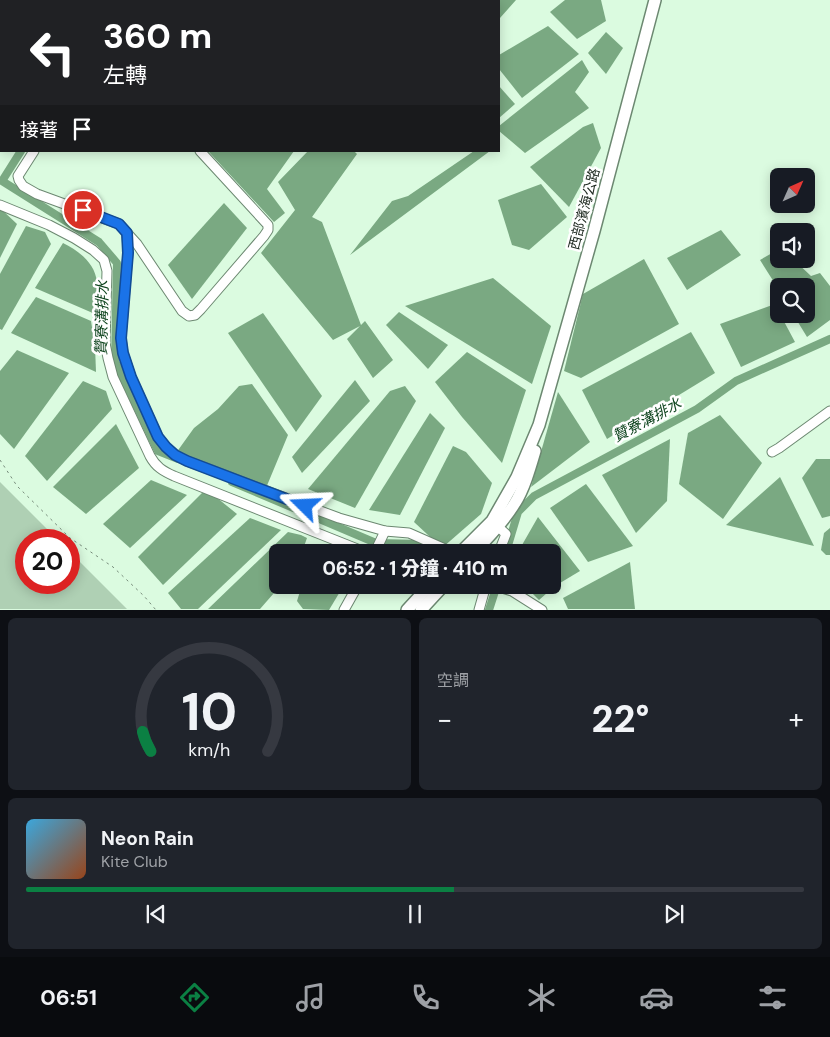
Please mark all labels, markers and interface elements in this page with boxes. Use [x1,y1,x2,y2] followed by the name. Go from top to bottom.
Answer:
[103,13,212,59] text: 360 m
[20,20,85,85] icon: left
[103,61,147,90] text: 左轉
[68,115,96,143] icon: arrive
[20,118,58,143] text: 接著
[564,166,604,252] street label: 西部濱海公路
[770,168,815,212] north arrow
[770,168,815,323] map controls
[62,189,104,231] pin
[69,196,97,224] icon: arrive
[770,223,815,268] button: sound
[770,278,815,323] button: search
[91,279,113,356] water label: 贊寮溝排水
[609,393,686,446] water label: 贊寮溝排水
[278,479,330,531] position arrow
[15,529,80,594] speed limit sign: 20
[322,556,508,581] text: 06:52 · 1 分鐘 · 410 m
[437,670,469,691] text: 空調
[182,678,237,746] text: 10
[592,694,649,744] text: 22°
[437,701,452,738] text: −
[789,701,804,738] text: +
[188,738,231,762] text: km/h
[101,826,194,851] text: Neon Rain
[101,851,168,872] text: Kite Club
[142,900,170,928] icon: previous
[401,900,429,928] icon: pause
[660,900,688,928] icon: next
[177,980,212,1015] icon: directions
[293,980,328,1015] icon: music
[408,980,443,1015] icon: phone
[524,980,559,1015] icon: climate
[639,980,674,1015] icon: car
[755,980,790,1015] icon: filters
[40,983,97,1012] text: 06:51

